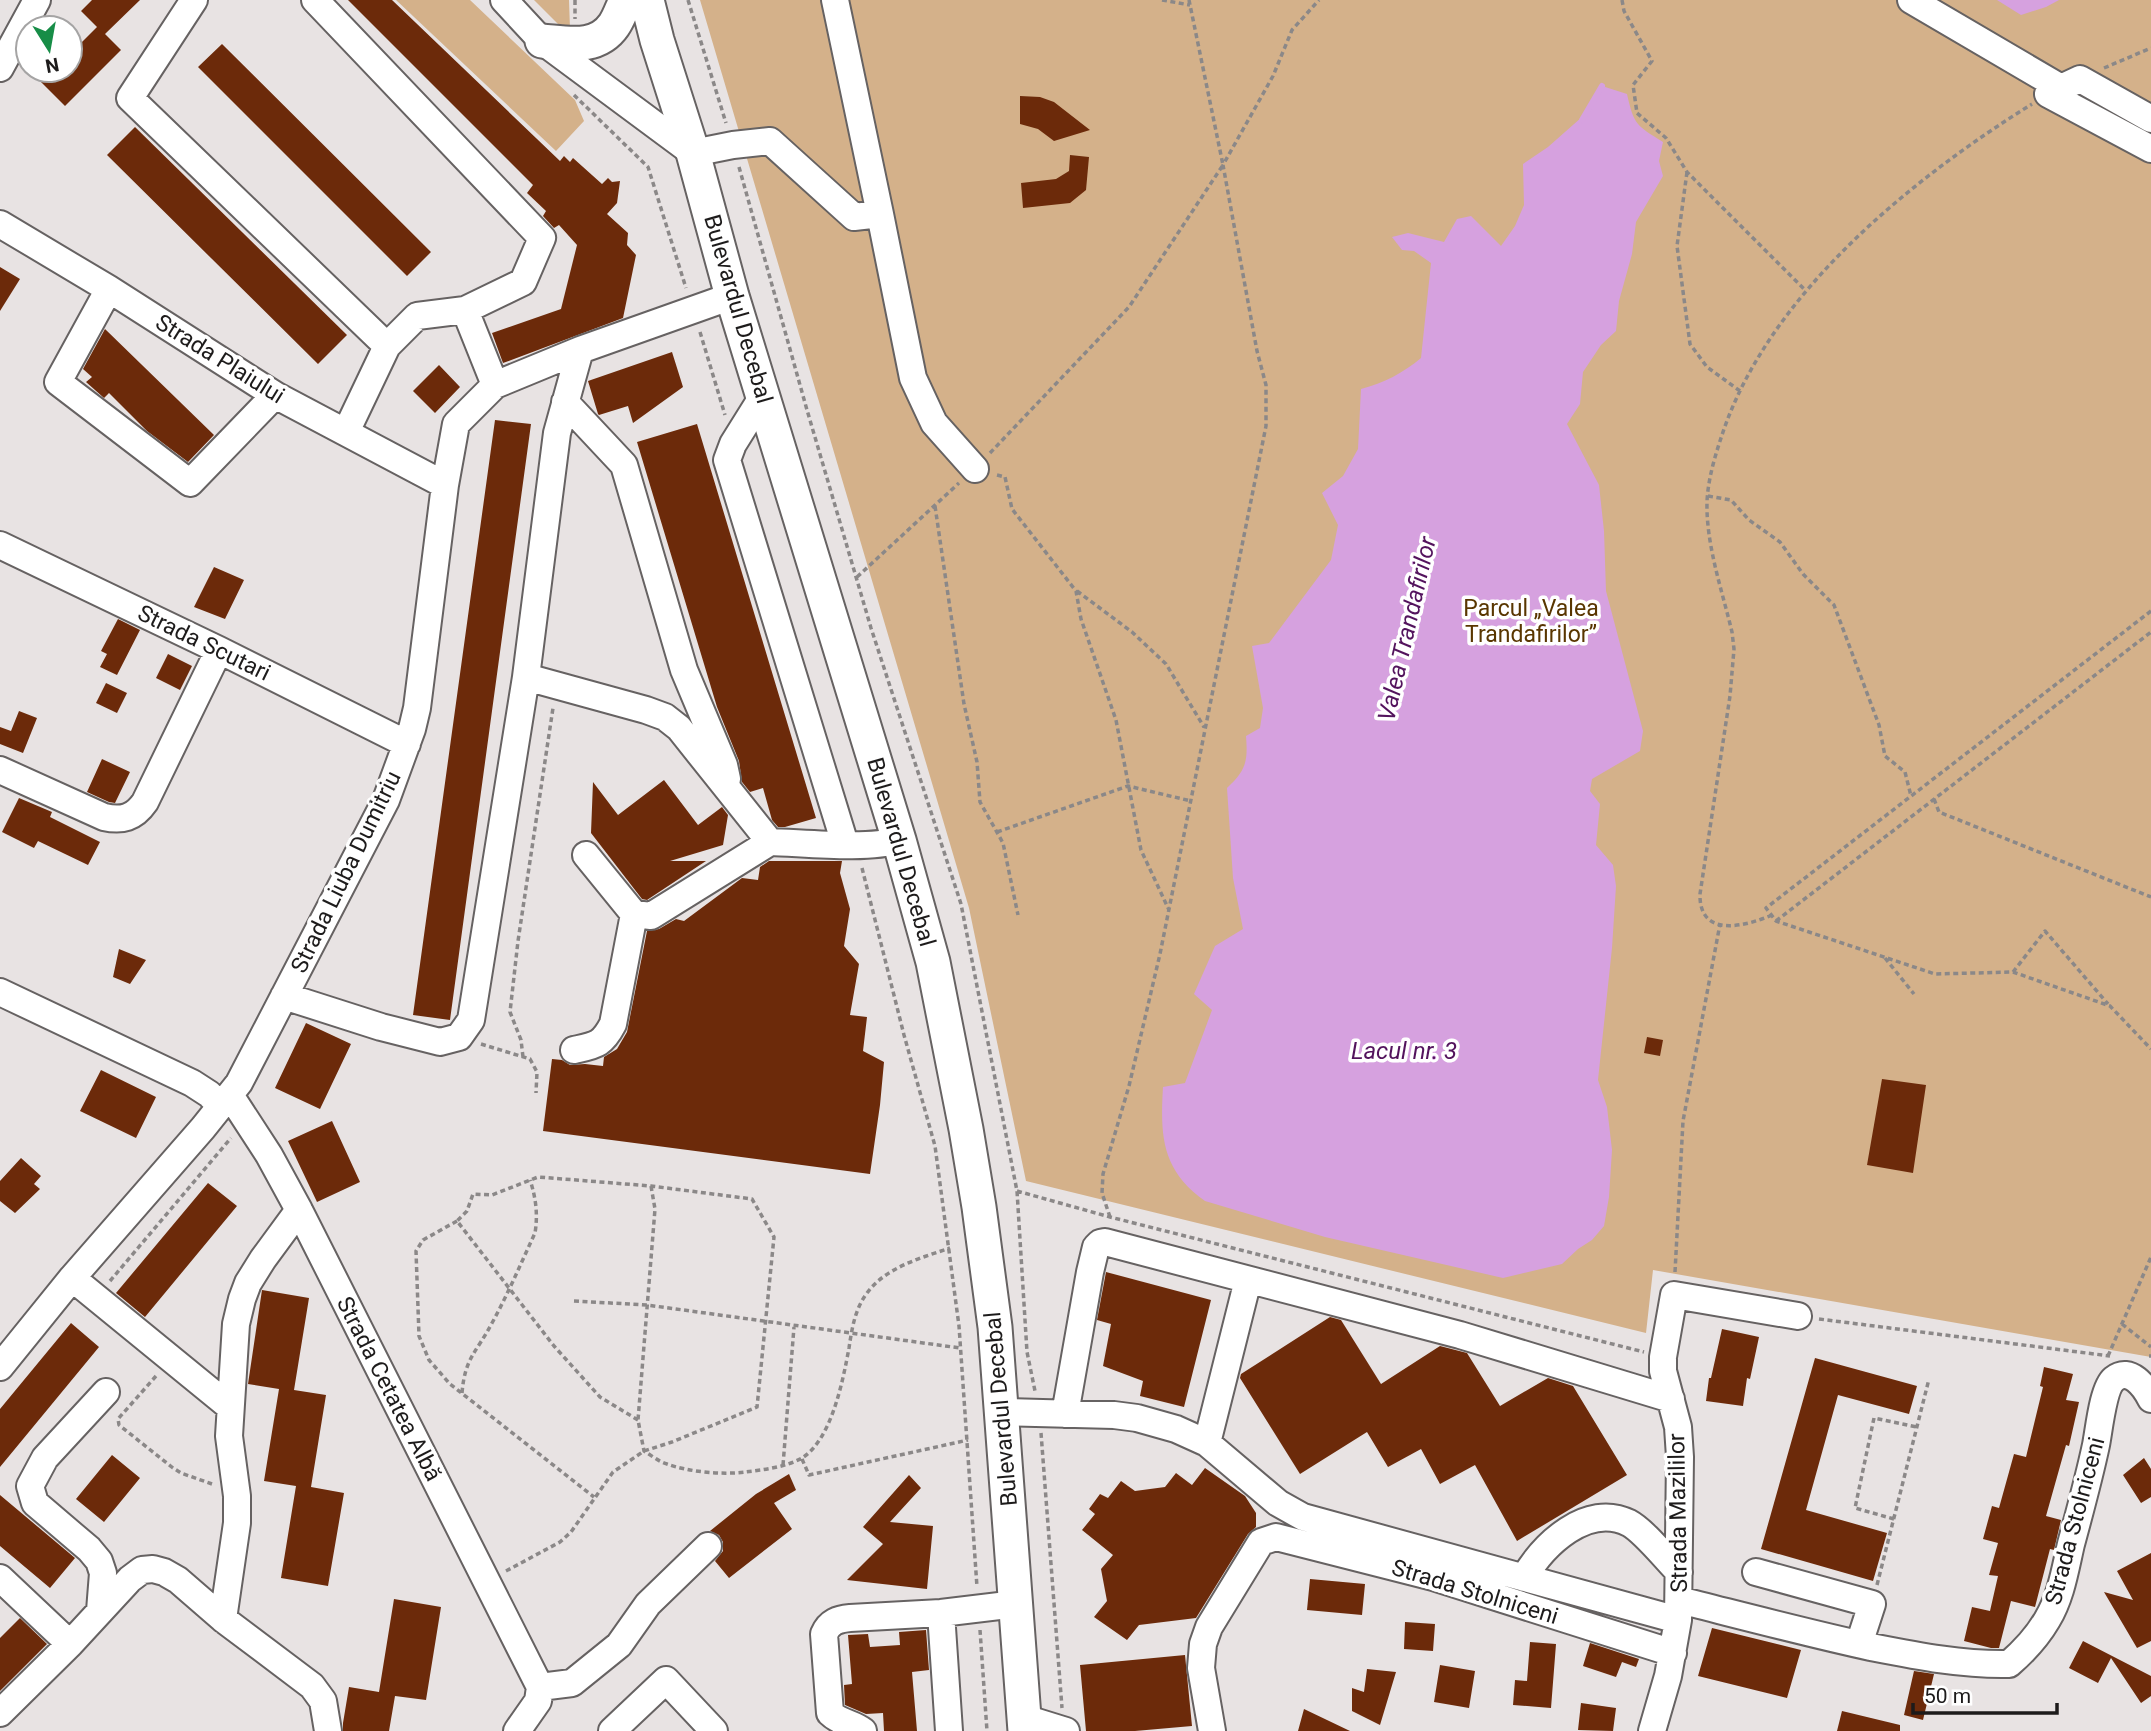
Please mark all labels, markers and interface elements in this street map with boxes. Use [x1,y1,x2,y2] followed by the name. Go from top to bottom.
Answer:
[14,14,84,84] north arrow
[43,53,61,78] text: N
[698,211,778,407] street label: Bulevardul Decebal
[151,309,289,409] street label: Strada Plaiului
[1372,533,1442,724] water label: Valea Trandafirilor
[1463,595,1599,648] park label: Parcul „Valea Trandafirilor”
[133,599,275,687] street label: Strada Scutari
[861,754,941,950] street label: Bulevardul Decebal
[285,767,407,977] street label: Strada Liuba Dumitriu
[1351,1037,1457,1065] water label: Lacul nr. 3
[331,1292,447,1486] street label: Strada Cetatea Albă
[979,1311,1023,1507] street label: Bulevardul Decebal
[1663,1433,1693,1593] street label: Strada Mazililor
[2040,1434,2110,1608] street label: Strada Stolniceni
[1388,1554,1562,1630] street label: Strada Stolniceni
[1913,1672,2056,1716] scale bar
[1924,1684,1971,1708] text: 50 m

